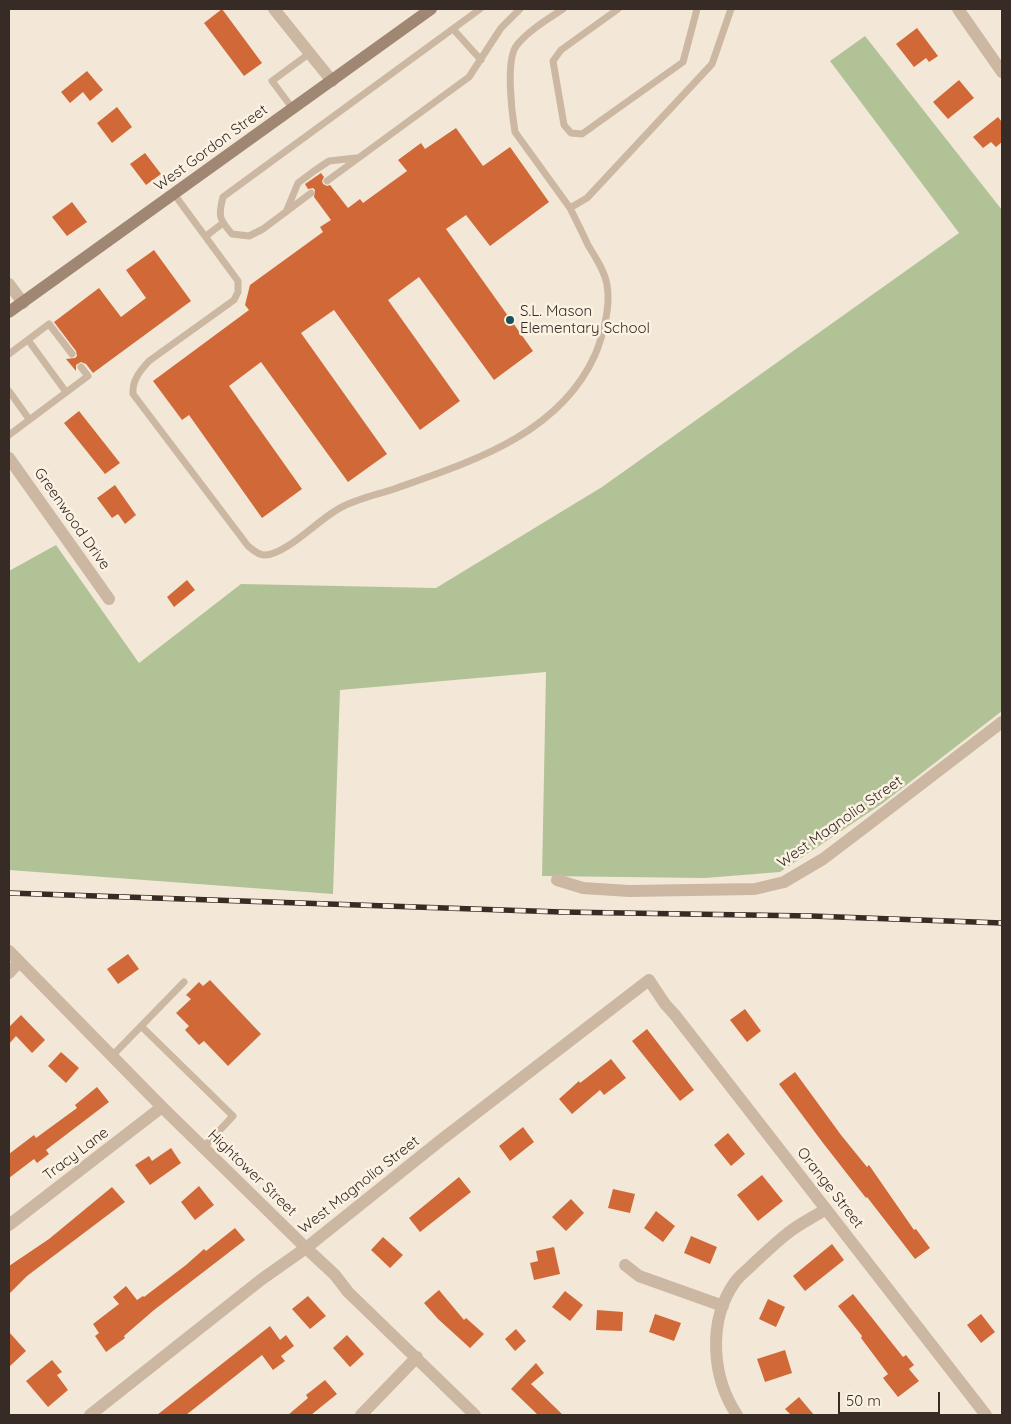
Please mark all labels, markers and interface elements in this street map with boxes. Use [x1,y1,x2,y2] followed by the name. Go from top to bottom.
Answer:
[151,101,271,195] street label: West Gordon Street
[520,302,650,337] place label: S.L. Mason Elementary School
[504,314,516,326] marker: S.L. Mason Elementary School
[30,465,114,573] street label: Greenwood Drive
[774,772,906,872] street label: West Magnolia Street
[40,1124,112,1184] street label: Tracy Lane
[204,1126,300,1220] street label: Hightower Street
[295,1132,423,1238] street label: West Magnolia Street
[793,1144,867,1232] street label: Orange Street
[841,1382,944,1414] scale bar
[846,1391,881,1410] text: 50 m

